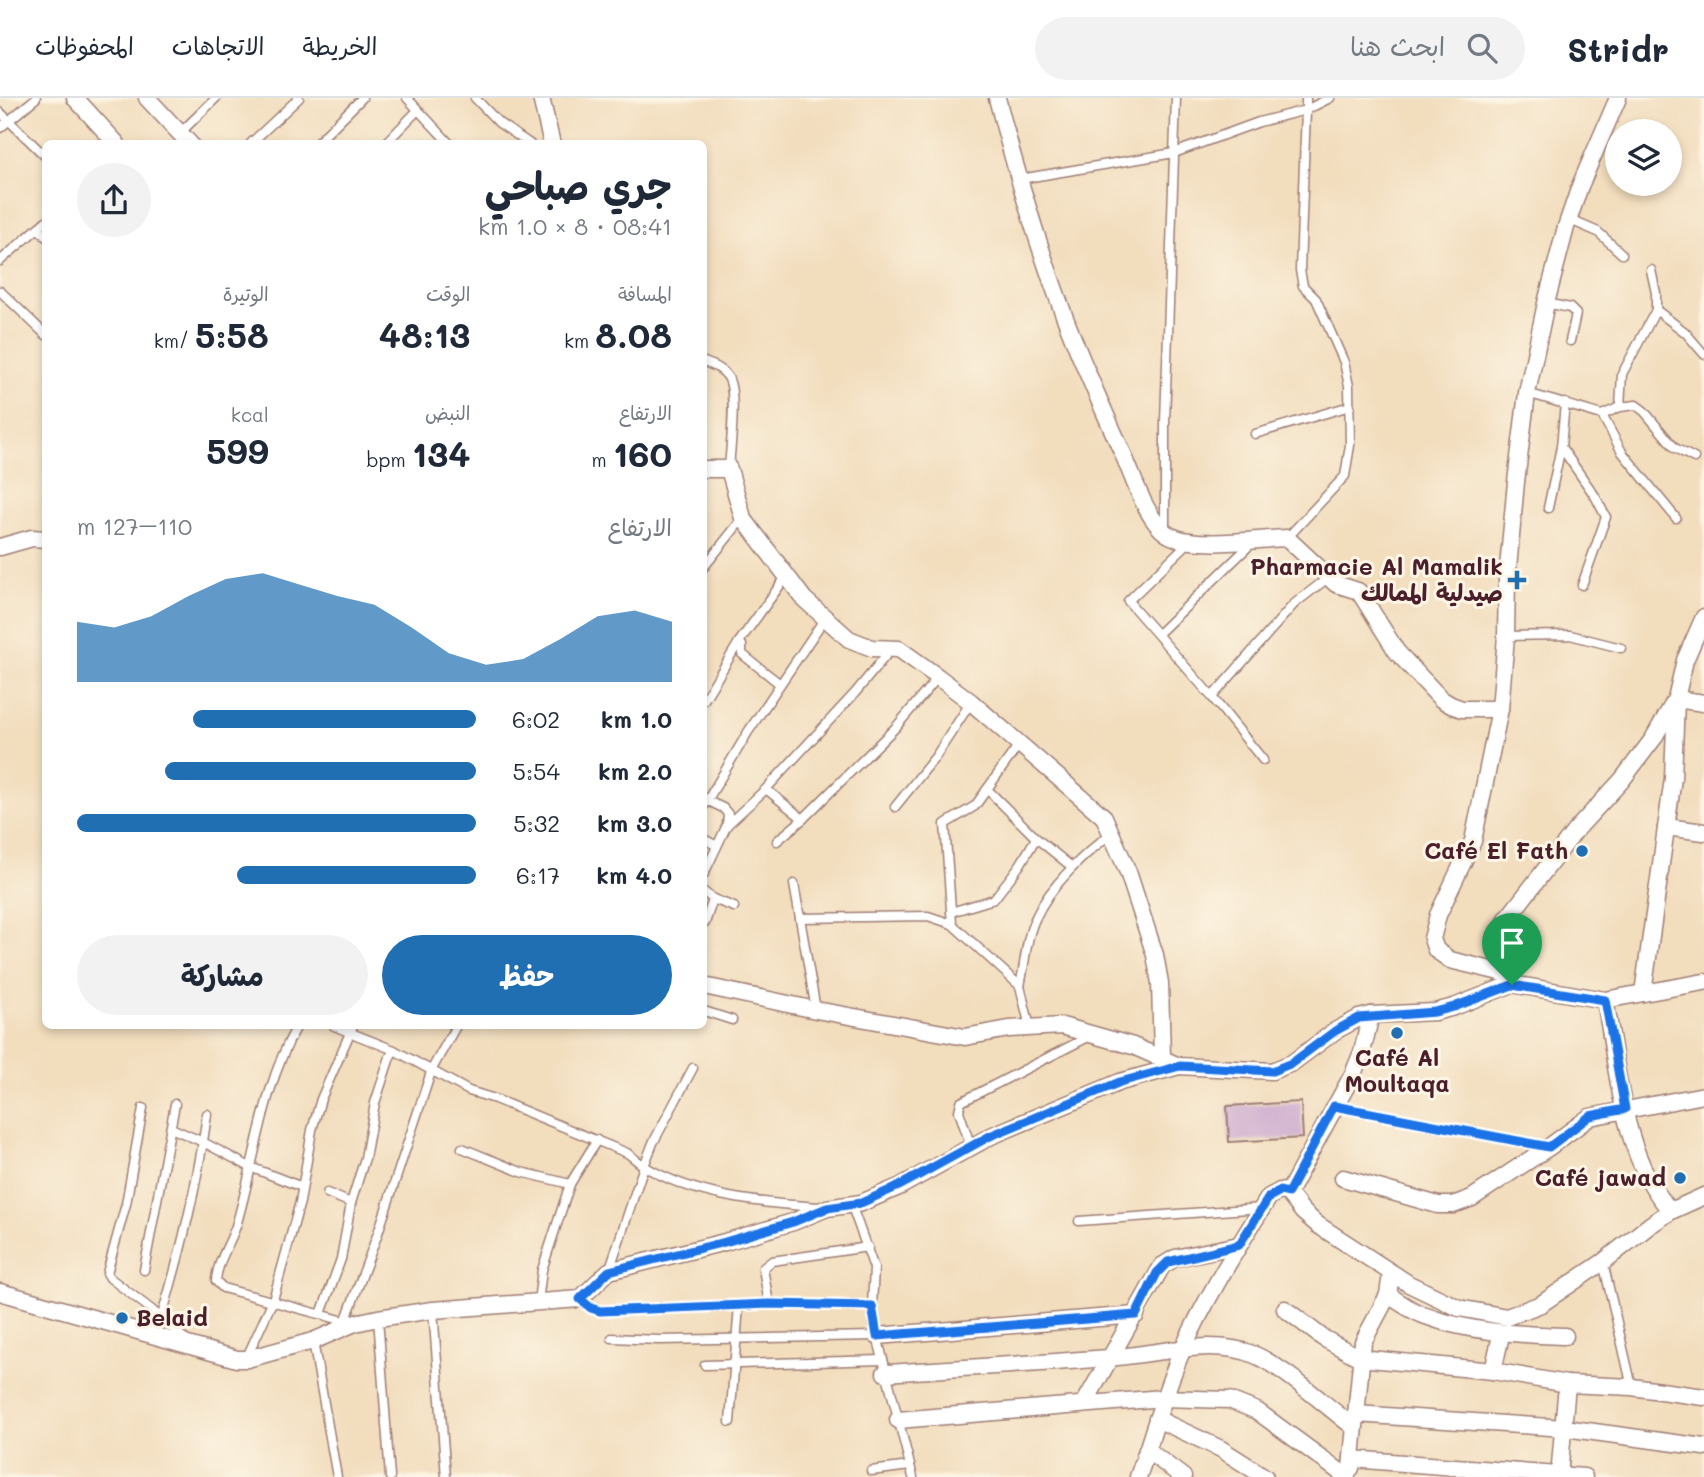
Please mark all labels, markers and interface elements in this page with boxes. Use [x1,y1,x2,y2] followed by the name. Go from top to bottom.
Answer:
[1035,17,1525,80] search box
[1567,27,1669,70] text: Stridr
[1350,29,1445,63] text: ابحث هنا
[1463,29,1501,67] icon: search
[35,30,134,61] text: المحفوظات
[172,30,265,61] text: الاتجاهات
[303,30,377,61] text: الخريطة
[1605,119,1682,196] map controls
[1605,119,1682,196] button: layers
[485,160,672,210] text: جري صباحي
[77,163,151,237] button: share
[478,211,672,241] text: 08:41 · 8 × 1.0 km
[223,281,269,306] text: الوتيرة
[426,281,470,306] text: الوقت
[618,281,672,306] text: المسافة
[195,311,269,357] text: 5:58
[379,311,470,357] text: 48:13
[595,311,672,357] text: 8.08
[154,328,195,353] text: /km
[564,328,595,353] text: km
[425,400,470,425] text: النبض
[619,400,672,425] text: الارتفاع
[231,402,269,427] text: kcal
[206,427,269,473] text: 599
[412,430,470,476] text: 134
[613,430,672,476] text: 160
[367,447,412,472] text: bpm
[592,447,613,472] text: m
[77,511,192,541] text: 110–127 m
[608,512,672,542] text: الارتفاع
[1250,551,1503,607] place label: Pharmacie Al Mamalik صيدلية الممالك
[1509,572,1525,588] marker: Pharmacie Al Mamalik صيدلية الممالك
[512,704,560,734] text: 6:02
[601,704,672,734] text: 1.0 km
[513,756,560,786] text: 5:54
[598,756,672,786] text: 2.0 km
[513,808,560,838] text: 5:32
[597,808,672,838] text: 3.0 km
[1424,835,1568,865] place label: Café El Fath
[1574,843,1590,859] marker: Café El Fath
[516,860,560,890] text: 6:17
[597,860,672,890] text: 4.0 km
[1482,913,1542,985] pin
[1493,924,1531,962] icon: arrive
[77,935,368,1015] button: مشاركة
[382,935,672,1015] button: حفظ
[1389,1025,1405,1041] marker: Café Al Moultaqa
[1344,1042,1450,1098] place label: Café Al Moultaqa
[1535,1162,1666,1192] place label: Café jawad
[1672,1170,1688,1186] marker: Café jawad
[136,1302,208,1332] place label: Belaid
[114,1310,130,1326] marker: Belaid

